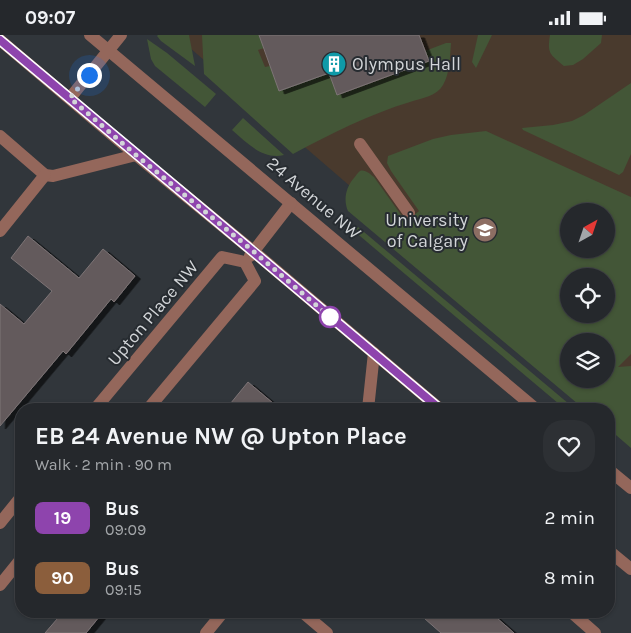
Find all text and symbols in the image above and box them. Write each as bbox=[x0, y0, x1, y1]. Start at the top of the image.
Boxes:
text: 09:07 bbox=[25, 7, 75, 29]
building icon: Olympus Hall bbox=[321, 51, 347, 77]
place label: Olympus Hall bbox=[352, 53, 461, 75]
your location bbox=[77, 63, 102, 88]
street label: 24 Avenue NW bbox=[262, 152, 366, 244]
north arrow bbox=[560, 203, 615, 257]
map controls bbox=[560, 203, 615, 388]
place label: University of Calgary bbox=[385, 209, 469, 252]
school or university icon: University of Calgary bbox=[472, 217, 498, 243]
street label: Upton Place NW bbox=[103, 256, 203, 370]
button: locate bbox=[560, 268, 615, 323]
unlabelled marker bbox=[319, 306, 341, 328]
button: layers bbox=[560, 333, 615, 388]
button: heart bbox=[543, 420, 595, 472]
text: EB 24 Avenue NW @ Upton Place bbox=[35, 422, 407, 450]
text: Walk · 2 min · 90 m bbox=[35, 455, 172, 474]
text: Bus bbox=[105, 498, 139, 520]
text: 19 bbox=[54, 507, 71, 529]
text: 2 min bbox=[545, 507, 595, 529]
text: 09:09 bbox=[105, 520, 146, 539]
text: Bus bbox=[105, 558, 139, 580]
text: 90 bbox=[51, 567, 74, 589]
text: 8 min bbox=[544, 567, 595, 589]
text: 09:15 bbox=[105, 580, 142, 599]

